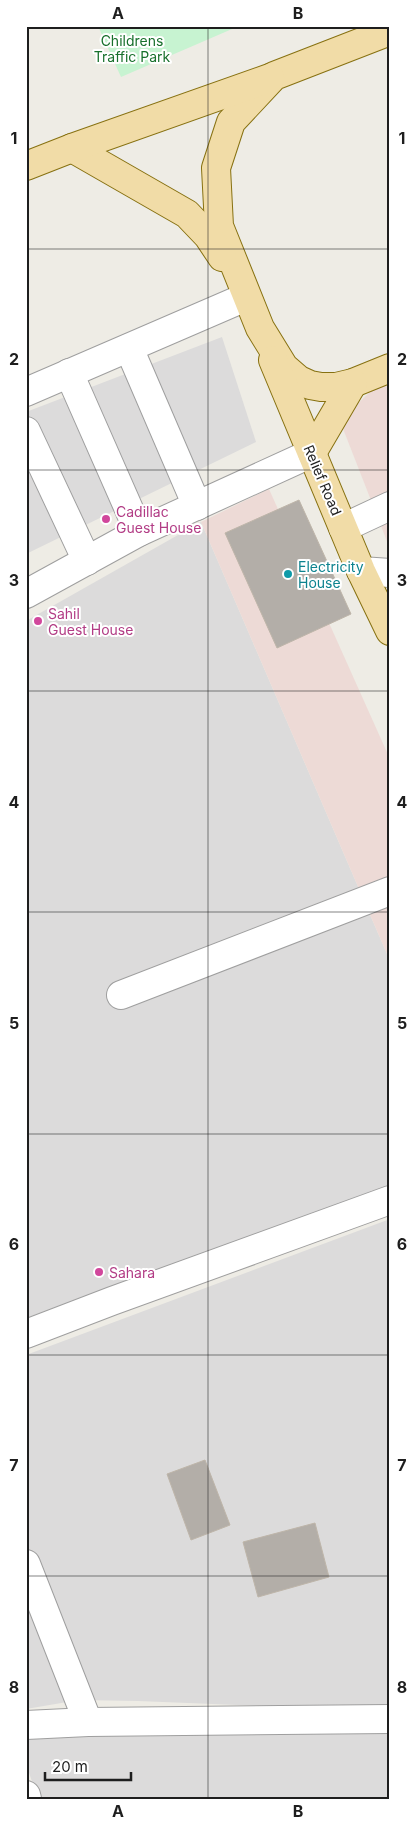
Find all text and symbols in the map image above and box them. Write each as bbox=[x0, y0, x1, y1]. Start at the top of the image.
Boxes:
text: A bbox=[112, 3, 124, 23]
text: B bbox=[293, 3, 303, 23]
park label: Childrens Traffic Park bbox=[94, 32, 171, 65]
text: 1 bbox=[11, 128, 17, 148]
text: 1 bbox=[399, 128, 405, 148]
text: 2 bbox=[9, 349, 19, 369]
text: 2 bbox=[397, 349, 407, 369]
street label: Relief Road bbox=[301, 442, 345, 518]
place label: Cadillac Guest House bbox=[116, 503, 201, 536]
marker: Cadillac Guest House bbox=[100, 513, 112, 525]
place label: Electricity House bbox=[298, 558, 364, 591]
marker: Electricity House bbox=[282, 568, 294, 580]
text: 3 bbox=[9, 570, 19, 590]
text: 3 bbox=[397, 570, 407, 590]
place label: Sahil Guest House bbox=[48, 605, 133, 638]
marker: Sahil Guest House bbox=[32, 615, 44, 627]
text: 4 bbox=[9, 792, 20, 812]
text: 4 bbox=[397, 792, 408, 812]
text: 5 bbox=[9, 1013, 19, 1033]
text: 5 bbox=[397, 1013, 407, 1033]
text: 6 bbox=[9, 1234, 19, 1254]
text: 6 bbox=[397, 1234, 407, 1254]
place label: Sahara bbox=[109, 1264, 155, 1281]
marker: Sahara bbox=[93, 1266, 105, 1278]
text: 7 bbox=[9, 1455, 19, 1475]
text: 7 bbox=[397, 1455, 407, 1475]
text: 8 bbox=[9, 1677, 19, 1697]
text: 8 bbox=[397, 1677, 407, 1697]
scale bar bbox=[45, 1750, 131, 1782]
text: 20 m bbox=[52, 1757, 88, 1776]
text: A bbox=[112, 1801, 124, 1821]
text: B bbox=[293, 1801, 303, 1821]

